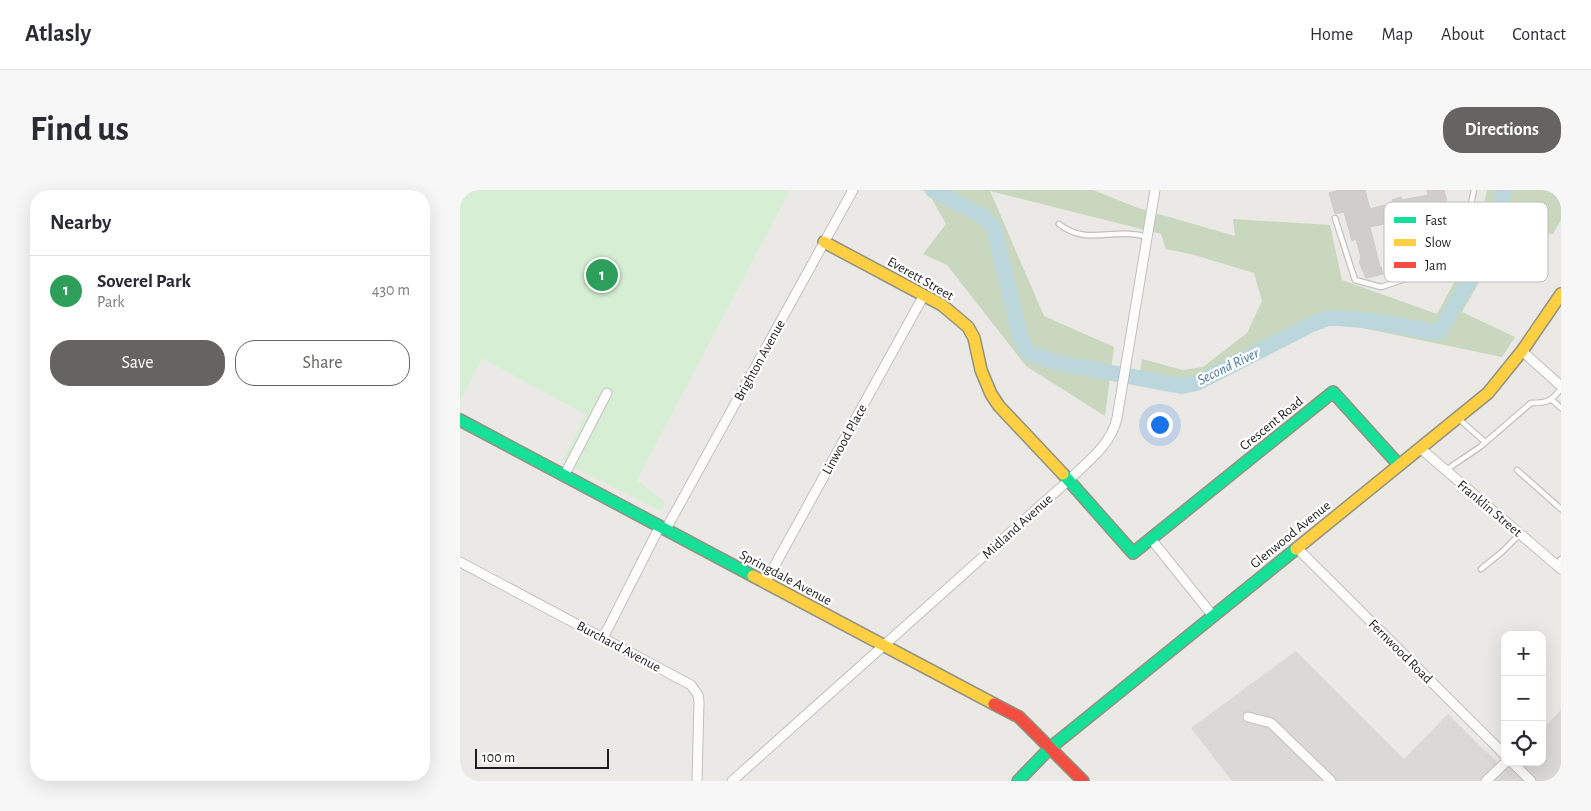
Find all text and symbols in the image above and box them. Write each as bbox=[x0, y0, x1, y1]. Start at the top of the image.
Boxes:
text: Atlasly bbox=[25, 22, 91, 46]
text: Home bbox=[1310, 26, 1353, 44]
text: Map bbox=[1381, 26, 1413, 44]
text: About bbox=[1441, 26, 1484, 44]
text: Contact bbox=[1512, 26, 1566, 44]
button: Directions bbox=[1443, 107, 1561, 153]
text: Find us bbox=[30, 112, 129, 147]
legend bbox=[1384, 202, 1548, 282]
text: Nearby bbox=[50, 212, 111, 233]
text: Fast bbox=[1425, 214, 1447, 228]
text: Slow bbox=[1425, 236, 1452, 250]
street label: Everett Street bbox=[885, 254, 956, 304]
pin: 1 bbox=[586, 256, 618, 294]
text: Jam bbox=[1425, 259, 1447, 273]
text: Soverel Park bbox=[97, 272, 191, 291]
text: 1 bbox=[63, 282, 69, 298]
text: 430 m bbox=[372, 282, 410, 298]
text: Park bbox=[97, 294, 125, 310]
street label: Brighton Avenue bbox=[732, 317, 788, 404]
button: Save bbox=[50, 340, 225, 386]
button: Share bbox=[235, 340, 410, 386]
water label: Second River bbox=[1195, 345, 1263, 388]
street label: Crescent Road bbox=[1237, 394, 1306, 453]
street label: Linwood Place bbox=[820, 402, 870, 477]
your location bbox=[1147, 412, 1173, 438]
street label: Franklin Street bbox=[1455, 478, 1525, 540]
street label: Midland Avenue bbox=[980, 492, 1055, 562]
street label: Glenwood Avenue bbox=[1248, 498, 1333, 571]
street label: Springdale Avenue bbox=[737, 548, 834, 608]
street label: Fernwood Road bbox=[1366, 617, 1435, 686]
street label: Burchard Avenue bbox=[574, 619, 663, 675]
map controls bbox=[1501, 631, 1546, 766]
button: + bbox=[1501, 631, 1546, 676]
button: − bbox=[1501, 676, 1546, 721]
button: locate bbox=[1501, 721, 1546, 766]
scale bar bbox=[475, 746, 609, 769]
text: 100 m bbox=[482, 751, 515, 765]

